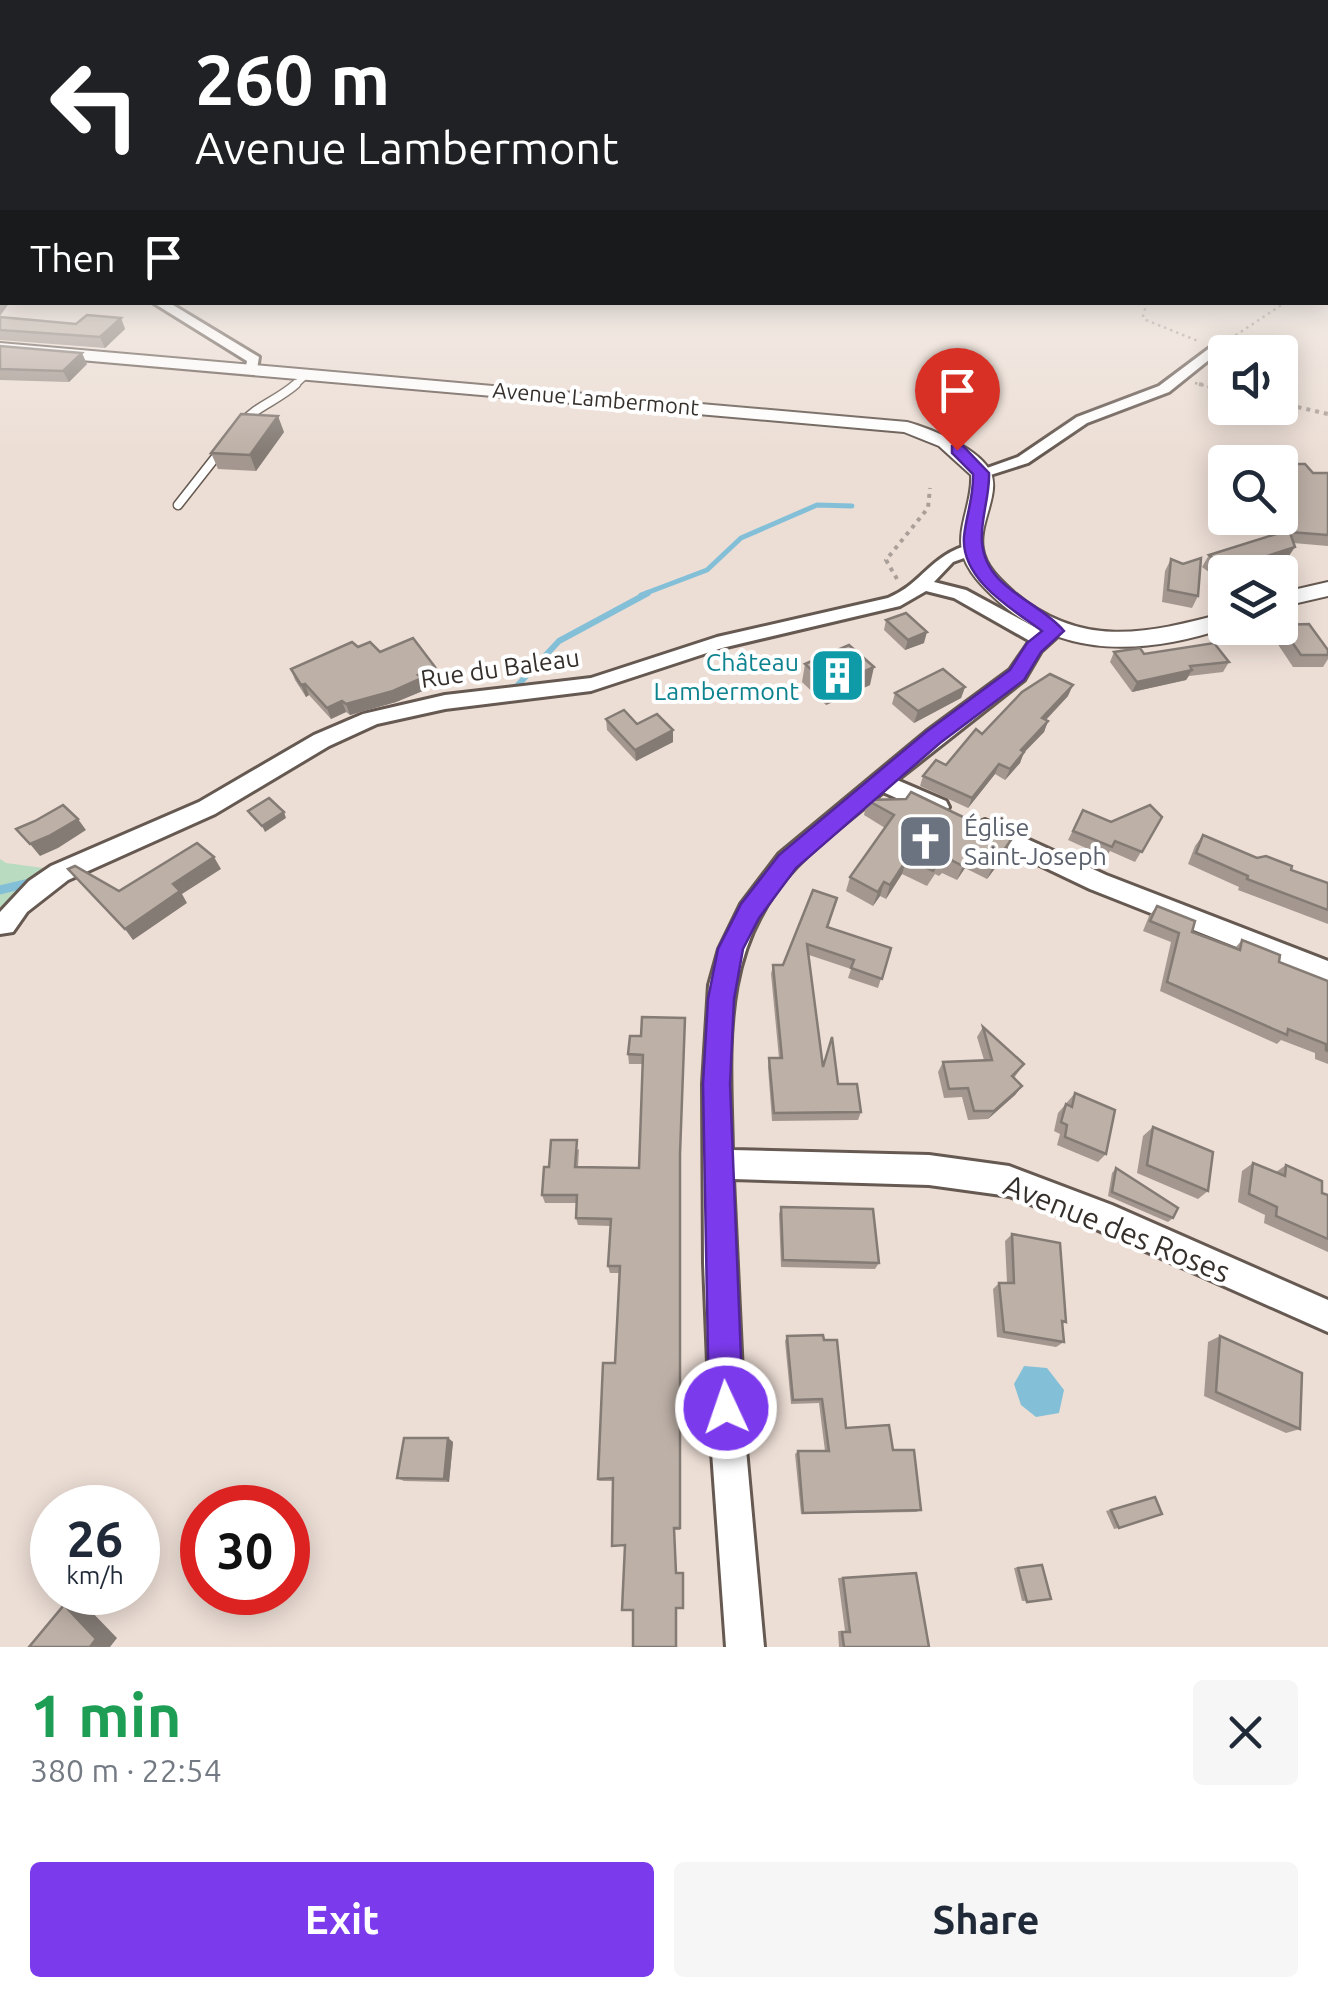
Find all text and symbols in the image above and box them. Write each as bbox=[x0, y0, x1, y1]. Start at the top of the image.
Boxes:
icon: left bbox=[30, 40, 160, 170]
text: 260 m bbox=[195, 40, 390, 118]
text: Avenue Lambermont bbox=[195, 122, 619, 173]
icon: arrive bbox=[136, 230, 191, 285]
text: Then bbox=[30, 237, 116, 279]
map controls bbox=[1208, 335, 1298, 645]
button: sound bbox=[1208, 335, 1298, 425]
pin bbox=[915, 348, 1000, 451]
icon: arrive bbox=[930, 363, 985, 418]
street label: Avenue Lambermont bbox=[492, 377, 701, 420]
button: search bbox=[1208, 445, 1298, 535]
button: layers bbox=[1208, 555, 1298, 645]
street label: Rue du Baleau bbox=[419, 643, 581, 693]
building icon: Château Lambermont bbox=[808, 646, 868, 706]
place label: Château Lambermont bbox=[654, 648, 799, 705]
church icon: Église Saint-Joseph bbox=[895, 811, 955, 871]
place label: Église Saint-Joseph bbox=[964, 813, 1107, 870]
street label: Avenue des Roses bbox=[999, 1167, 1235, 1289]
position arrow bbox=[674, 1356, 778, 1460]
speed limit sign: 30 bbox=[180, 1485, 310, 1615]
text: 26 bbox=[67, 1510, 123, 1566]
text: km/h bbox=[66, 1561, 124, 1589]
button: close bbox=[1193, 1680, 1298, 1785]
text: 1 min bbox=[30, 1681, 182, 1748]
text: 380 m · 22:54 bbox=[30, 1752, 222, 1788]
button: Exit bbox=[30, 1862, 654, 1977]
button: Share bbox=[674, 1862, 1298, 1977]

